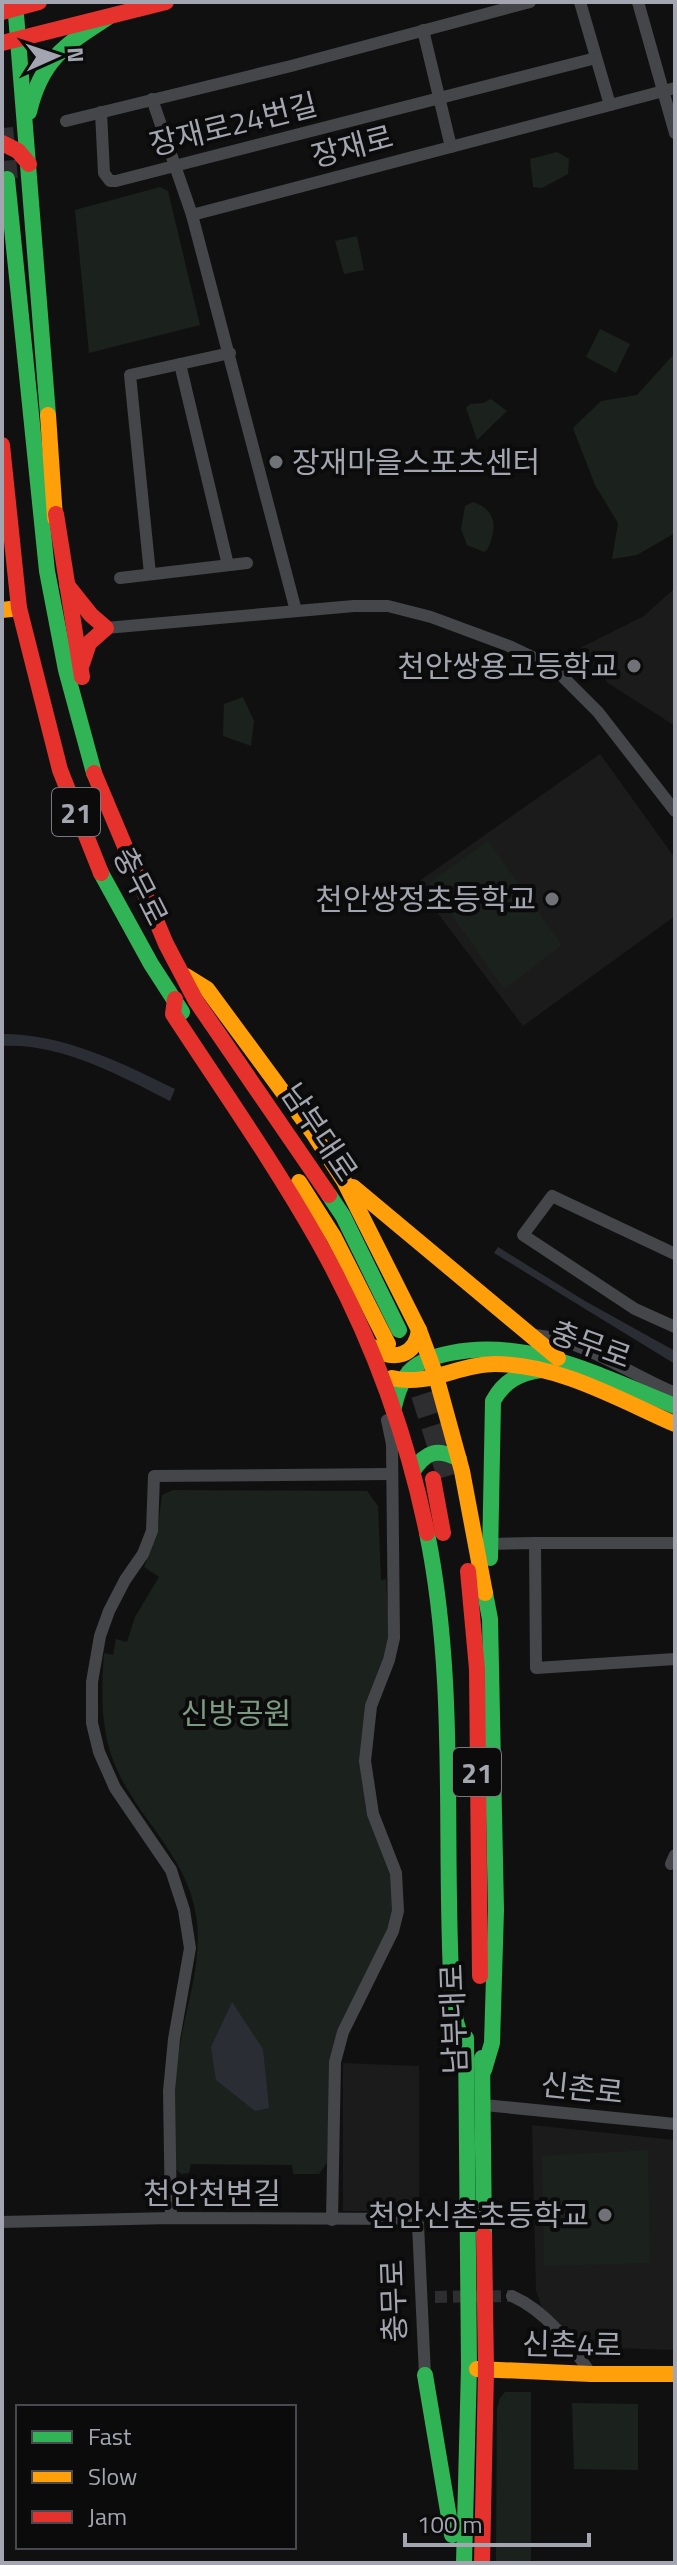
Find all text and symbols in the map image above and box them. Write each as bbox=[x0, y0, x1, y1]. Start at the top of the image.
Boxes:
north arrow bbox=[16, 16, 96, 96]
text: N bbox=[59, 46, 93, 63]
street label: 장재로24번길 bbox=[144, 81, 322, 167]
street label: 장재로 bbox=[306, 113, 398, 179]
place label: 장재마을스포츠센터 bbox=[292, 439, 540, 485]
marker: 장재마을스포츠센터 bbox=[267, 453, 285, 471]
place label: 천안쌍용고등학교 bbox=[397, 643, 618, 689]
marker: 천안쌍용고등학교 bbox=[625, 657, 643, 675]
road number: 21 bbox=[52, 788, 100, 836]
street label: 충무로 bbox=[102, 839, 180, 933]
place label: 천안쌍정초등학교 bbox=[315, 876, 536, 922]
marker: 천안쌍정초등학교 bbox=[543, 890, 561, 908]
street label: 남부대로 bbox=[270, 1073, 370, 1191]
street label: 충무로 bbox=[544, 1308, 638, 1380]
park label: 신방공원 bbox=[181, 1690, 291, 1736]
road number: 21 bbox=[453, 1748, 501, 1796]
street label: 남부대로 bbox=[428, 1963, 478, 2075]
street label: 신촌로 bbox=[538, 2061, 626, 2115]
street label: 천안천변길 bbox=[143, 2170, 281, 2216]
place label: 천안신촌초등학교 bbox=[368, 2192, 589, 2238]
marker: 천안신촌초등학교 bbox=[596, 2206, 614, 2224]
street label: 충무로 bbox=[369, 2259, 417, 2343]
street label: 신촌4로 bbox=[522, 2320, 622, 2368]
legend bbox=[16, 2405, 296, 2549]
text: Fast bbox=[88, 2418, 132, 2454]
text: Slow bbox=[88, 2458, 137, 2494]
scale bar bbox=[405, 2497, 589, 2547]
text: Jam bbox=[88, 2498, 127, 2534]
text: 100 m bbox=[417, 2506, 483, 2542]

